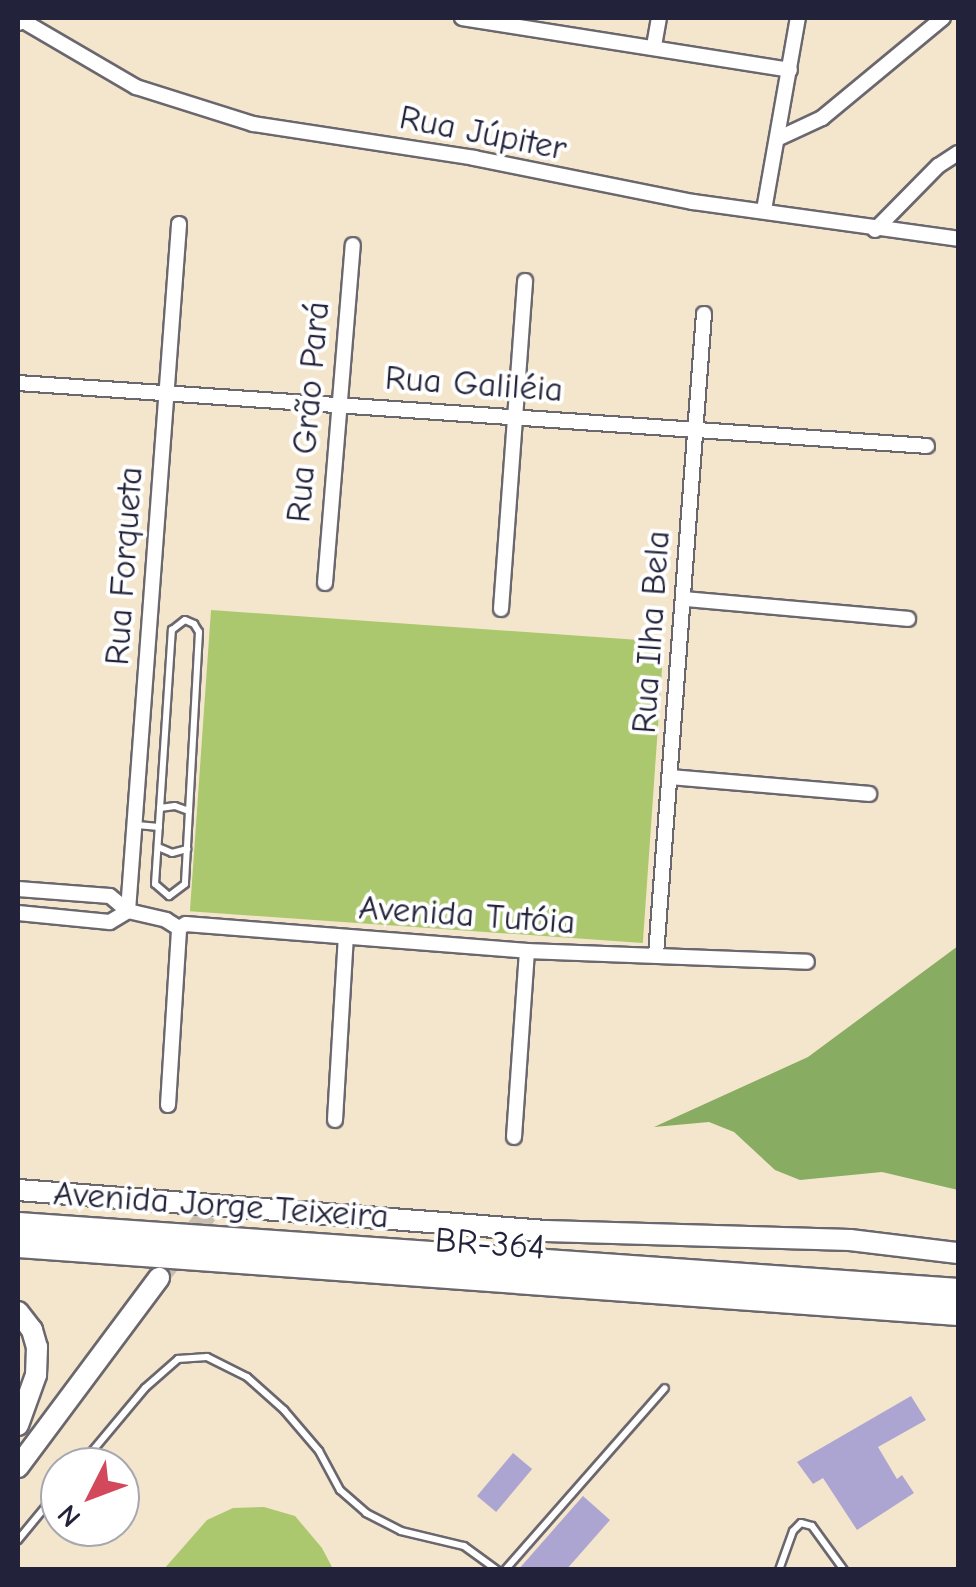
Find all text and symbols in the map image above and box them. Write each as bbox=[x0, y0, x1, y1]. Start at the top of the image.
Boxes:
street label: Rua Júpiter bbox=[396, 96, 570, 170]
street label: Rua Grão Pará bbox=[277, 300, 339, 524]
street label: Rua Galiléia bbox=[384, 357, 564, 411]
street label: Rua Forqueta bbox=[96, 465, 152, 667]
street label: Rua Ilha Bela bbox=[623, 529, 679, 735]
street label: Avenida Tutóia bbox=[357, 886, 577, 944]
street label: Avenida Jorge Teixeira bbox=[52, 1172, 390, 1238]
street label: BR-364 bbox=[434, 1219, 546, 1269]
north arrow bbox=[40, 1447, 140, 1547]
text: N bbox=[51, 1498, 87, 1533]

